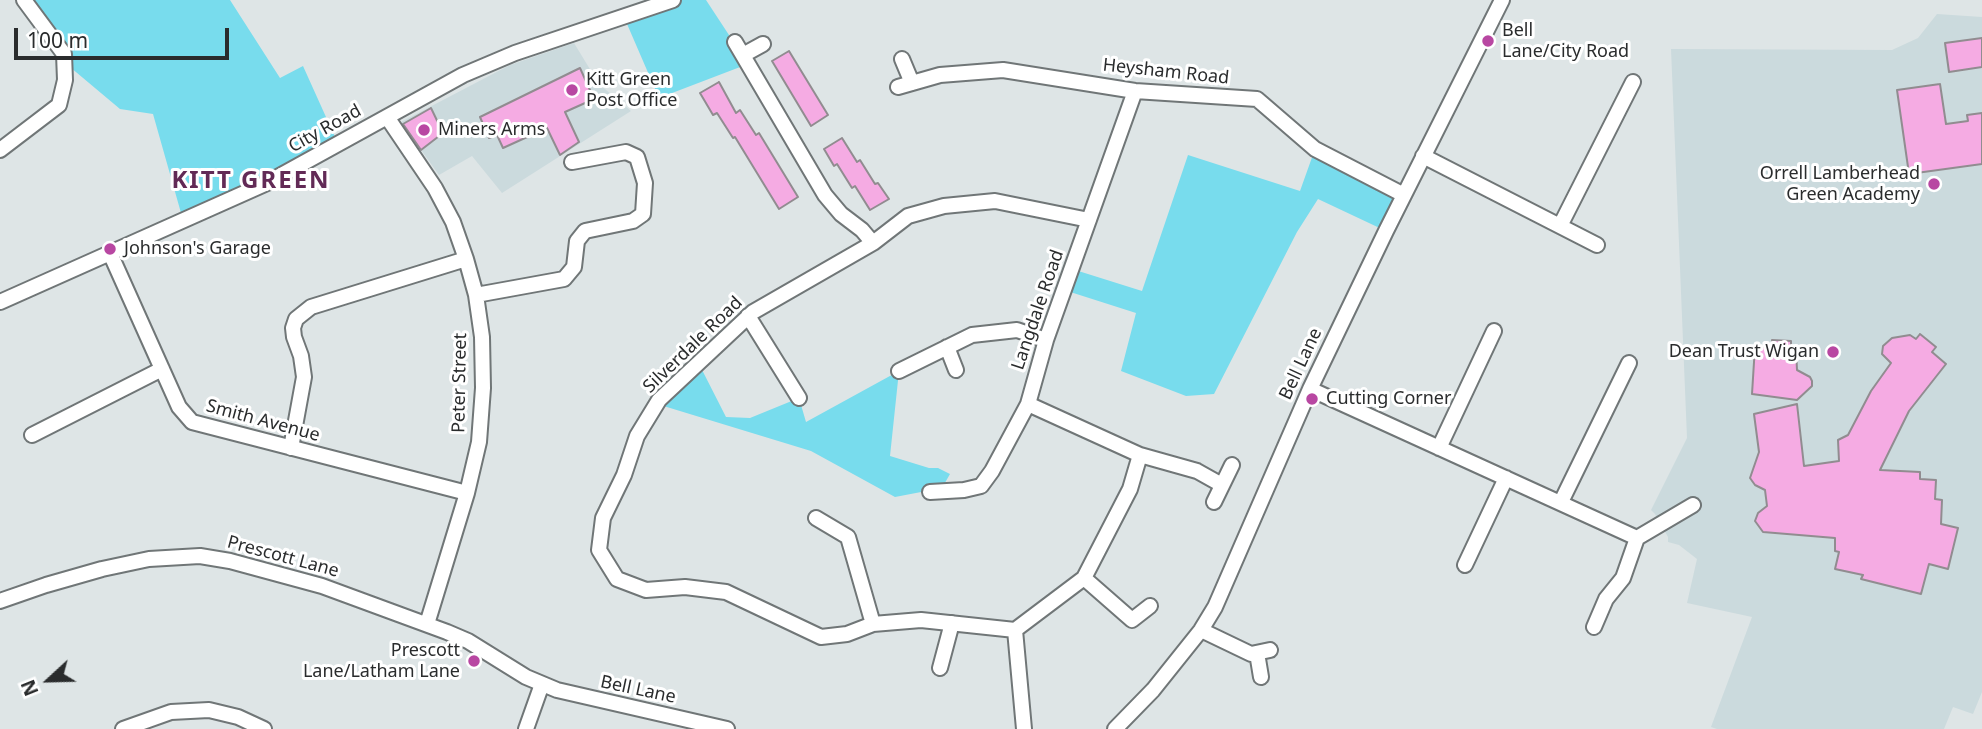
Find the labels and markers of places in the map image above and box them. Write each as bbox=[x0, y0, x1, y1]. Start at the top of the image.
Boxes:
place label: Bell Lane/City Road bbox=[1502, 20, 1629, 62]
marker: Bell Lane/City Road bbox=[1480, 33, 1496, 49]
place label: Kitt Green Post Office bbox=[586, 69, 677, 112]
marker: Kitt Green Post Office bbox=[564, 82, 580, 98]
place label: Miners Arms bbox=[438, 119, 545, 141]
marker: Miners Arms bbox=[416, 122, 432, 138]
place label: Orrell Lamberhead Green Academy bbox=[1760, 163, 1920, 206]
marker: Orrell Lamberhead Green Academy bbox=[1926, 176, 1942, 192]
place label: Johnson's Garage bbox=[124, 238, 271, 260]
marker: Johnson's Garage bbox=[102, 241, 118, 257]
place label: Dean Trust Wigan bbox=[1669, 341, 1819, 363]
marker: Dean Trust Wigan bbox=[1825, 344, 1841, 360]
place label: Cutting Corner bbox=[1326, 388, 1451, 410]
marker: Cutting Corner bbox=[1304, 391, 1320, 407]
place label: Prescott Lane/Latham Lane bbox=[303, 640, 460, 682]
marker: Prescott Lane/Latham Lane bbox=[466, 653, 482, 669]

